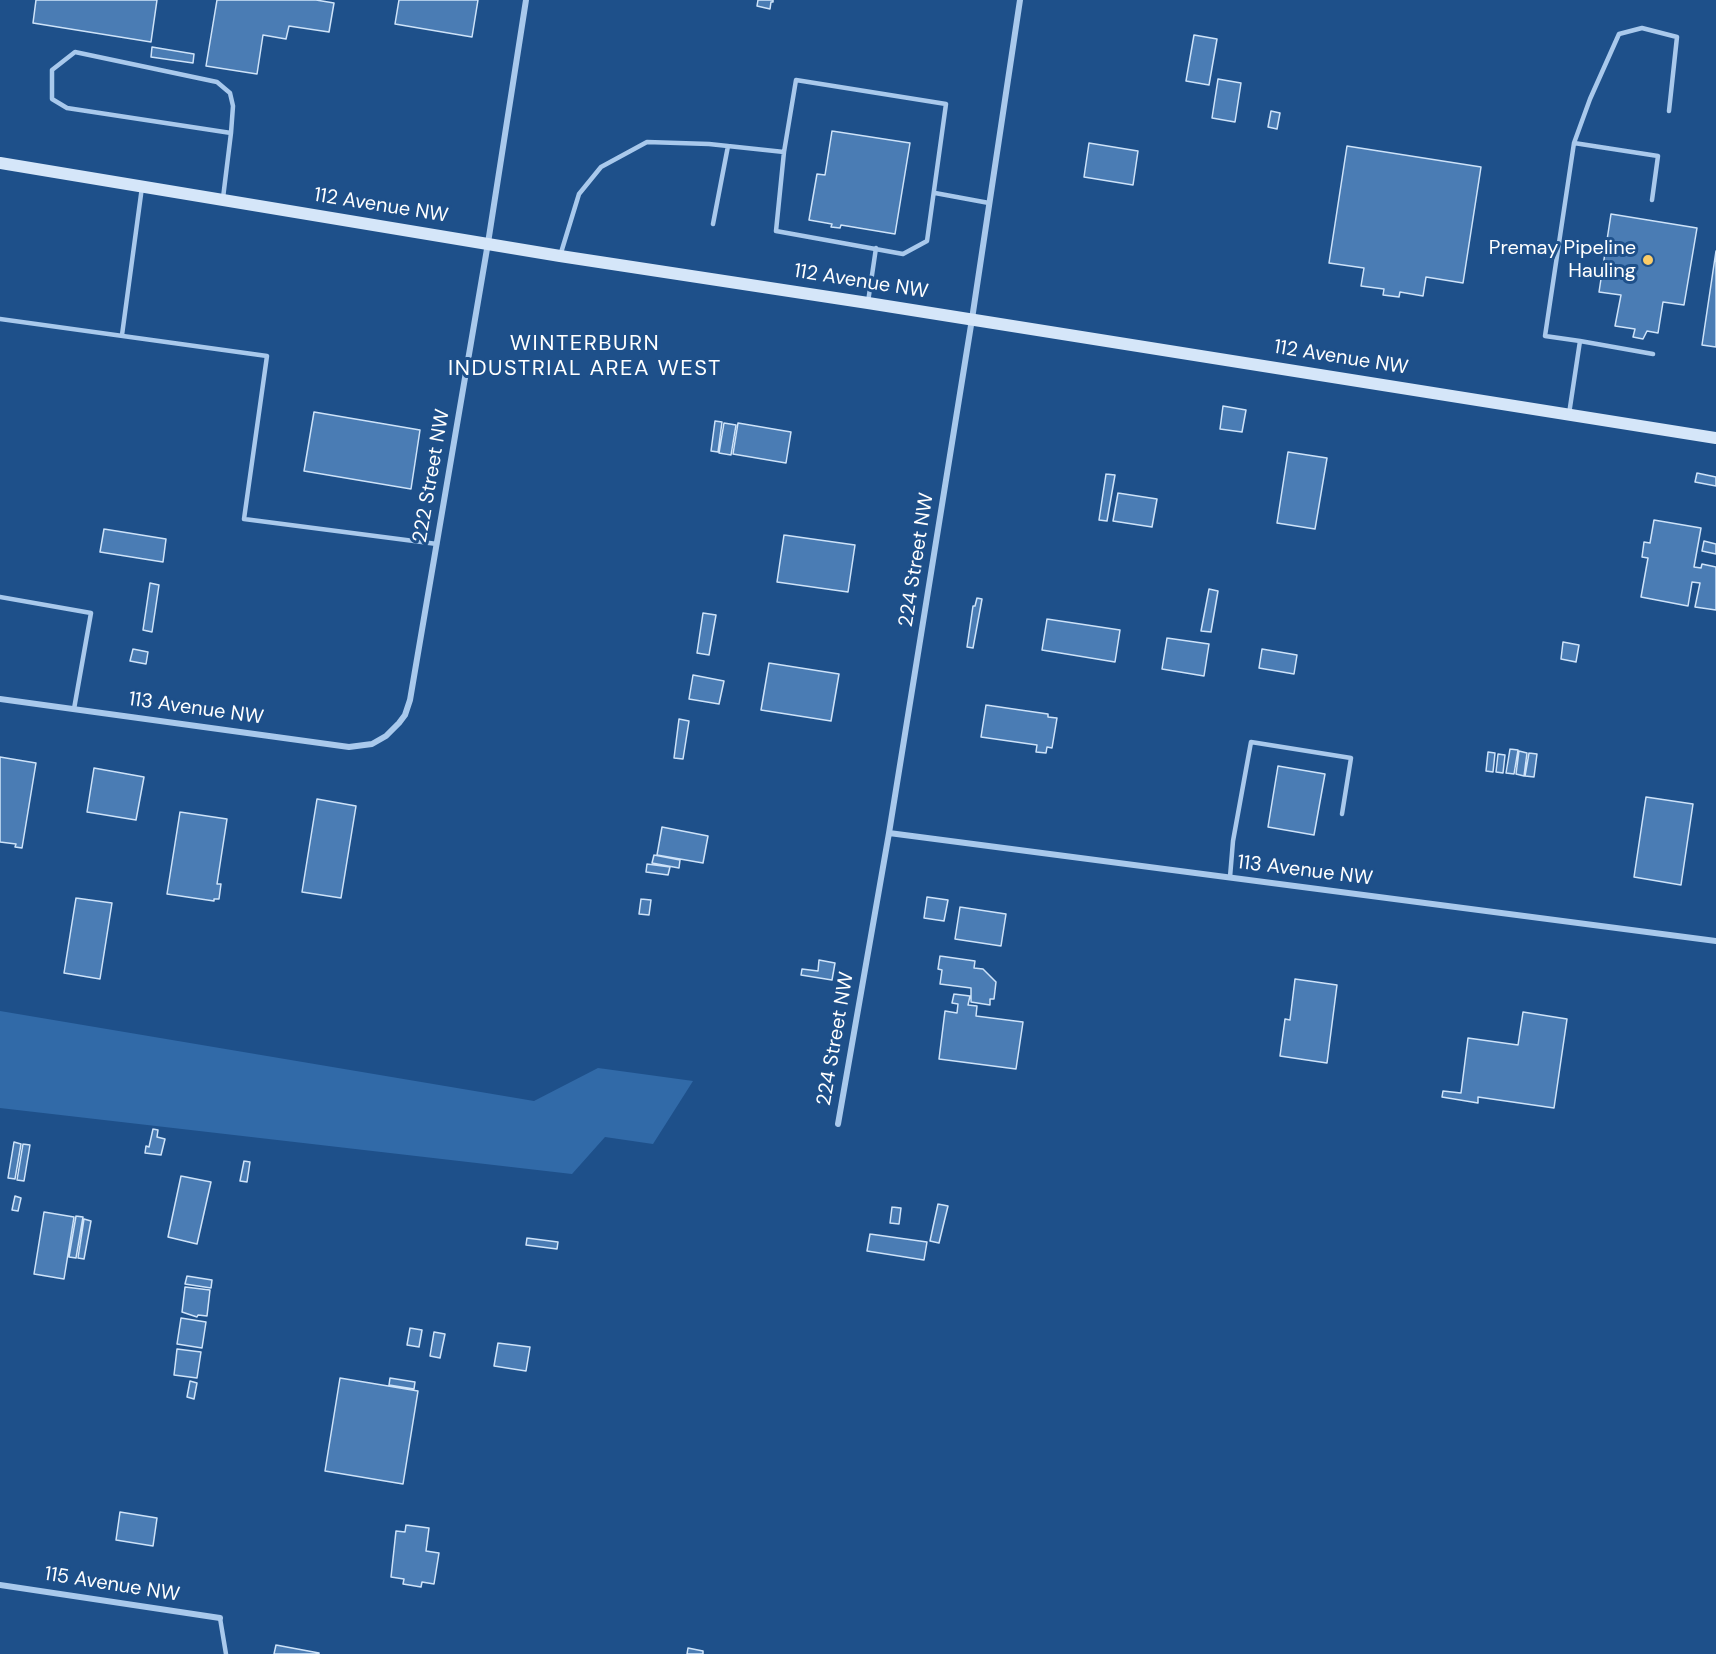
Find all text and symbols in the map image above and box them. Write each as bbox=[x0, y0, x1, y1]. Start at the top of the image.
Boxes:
street label: 112 Avenue NW bbox=[312, 184, 450, 228]
place label: Premay Pipeline Hauling bbox=[1489, 237, 1636, 284]
marker: Premay Pipeline Hauling bbox=[1641, 253, 1655, 267]
street label: 112 Avenue NW bbox=[792, 260, 930, 304]
district label: WINTERBURN INDUSTRIAL AREA WEST bbox=[448, 331, 722, 382]
street label: 112 Avenue NW bbox=[1272, 336, 1410, 380]
street label: 222 Street NW bbox=[408, 407, 456, 545]
street label: 224 Street NW bbox=[895, 491, 939, 629]
street label: 113 Avenue NW bbox=[127, 688, 265, 730]
street label: 113 Avenue NW bbox=[1236, 851, 1374, 891]
street label: 224 Street NW bbox=[812, 970, 860, 1108]
street label: 115 Avenue NW bbox=[43, 1562, 181, 1608]

